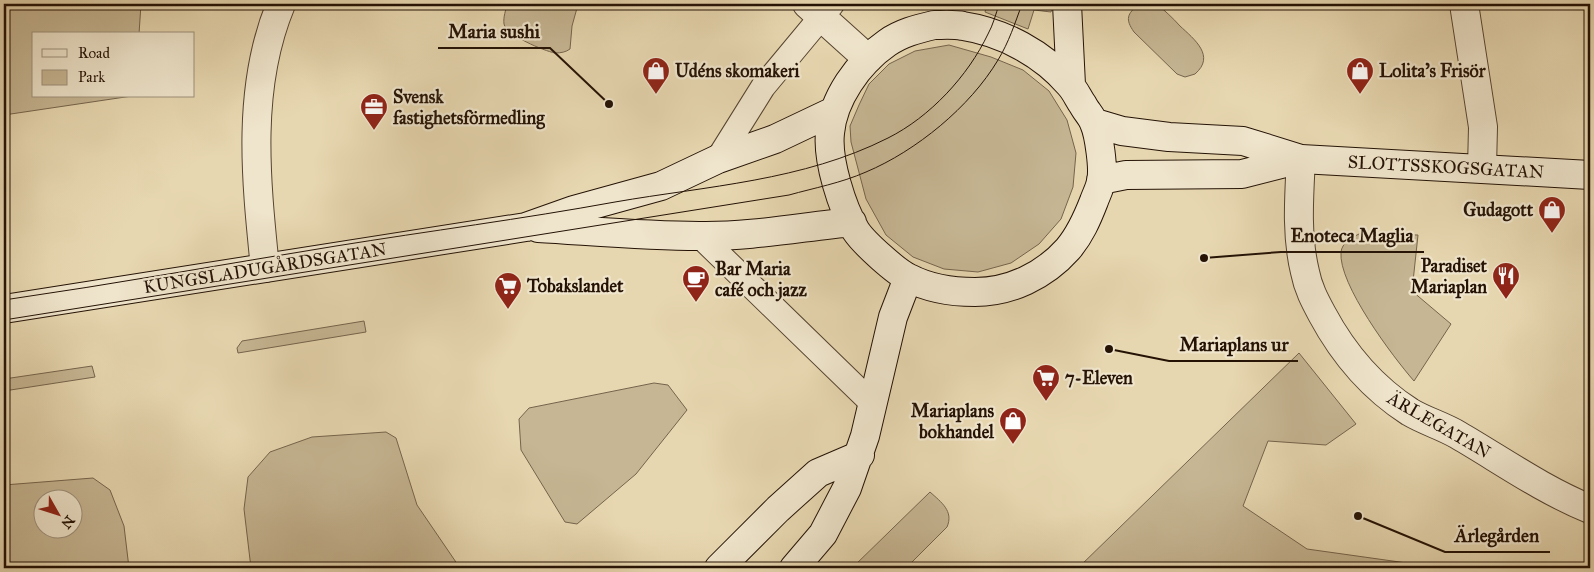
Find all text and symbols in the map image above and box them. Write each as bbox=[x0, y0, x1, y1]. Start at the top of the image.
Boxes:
callout: Maria sushi bbox=[438, 14, 550, 48]
text: Maria sushi bbox=[448, 20, 541, 43]
legend bbox=[32, 32, 195, 98]
text: Road bbox=[78, 44, 110, 62]
shop icon: Udéns skomakeri bbox=[641, 56, 671, 95]
shop icon: Lolita's Frisör bbox=[1345, 56, 1375, 95]
place label: Udéns skomakeri bbox=[675, 60, 801, 82]
place label: Lolita's Frisör bbox=[1379, 60, 1487, 82]
text: Park bbox=[78, 68, 105, 86]
place label: Svensk fastighetsförmedling bbox=[392, 86, 545, 130]
office icon: Svensk fastighetsförmedling bbox=[359, 92, 389, 131]
street label: SLOTTSSKOGSGATAN bbox=[1347, 151, 1545, 183]
shop icon: Gudagott bbox=[1537, 195, 1567, 234]
place label: Gudagott bbox=[1463, 199, 1534, 222]
callout: Enoteca Maglia bbox=[1281, 218, 1424, 252]
text: Enoteca Maglia bbox=[1290, 224, 1415, 248]
street label: KUNGSLADUGÅRDSGATAN bbox=[142, 238, 388, 298]
place label: Paradiset Mariaplan bbox=[1410, 255, 1488, 299]
place label: Bar Maria café och jazz bbox=[715, 258, 807, 302]
restaurant icon: Paradiset Mariaplan bbox=[1491, 261, 1521, 300]
cafe icon: Bar Maria café och jazz bbox=[681, 264, 711, 303]
supermarket icon: Tobakslandet bbox=[493, 271, 523, 310]
place label: Tobakslandet bbox=[526, 275, 624, 297]
callout: Mariaplans ur bbox=[1169, 327, 1298, 361]
text: Mariaplans ur bbox=[1179, 333, 1289, 357]
supermarket icon: 7-Eleven bbox=[1031, 363, 1061, 402]
place label: 7-Eleven bbox=[1065, 367, 1133, 389]
street label: ÄRLEGATAN bbox=[1383, 386, 1494, 463]
place label: Mariaplans bokhandel bbox=[911, 400, 995, 443]
shop icon: Mariaplans bokhandel bbox=[998, 406, 1028, 445]
north arrow bbox=[32, 490, 82, 540]
text: N bbox=[57, 512, 78, 532]
callout: Ärlegården bbox=[1445, 518, 1550, 552]
text: Ärlegården bbox=[1453, 524, 1540, 548]

